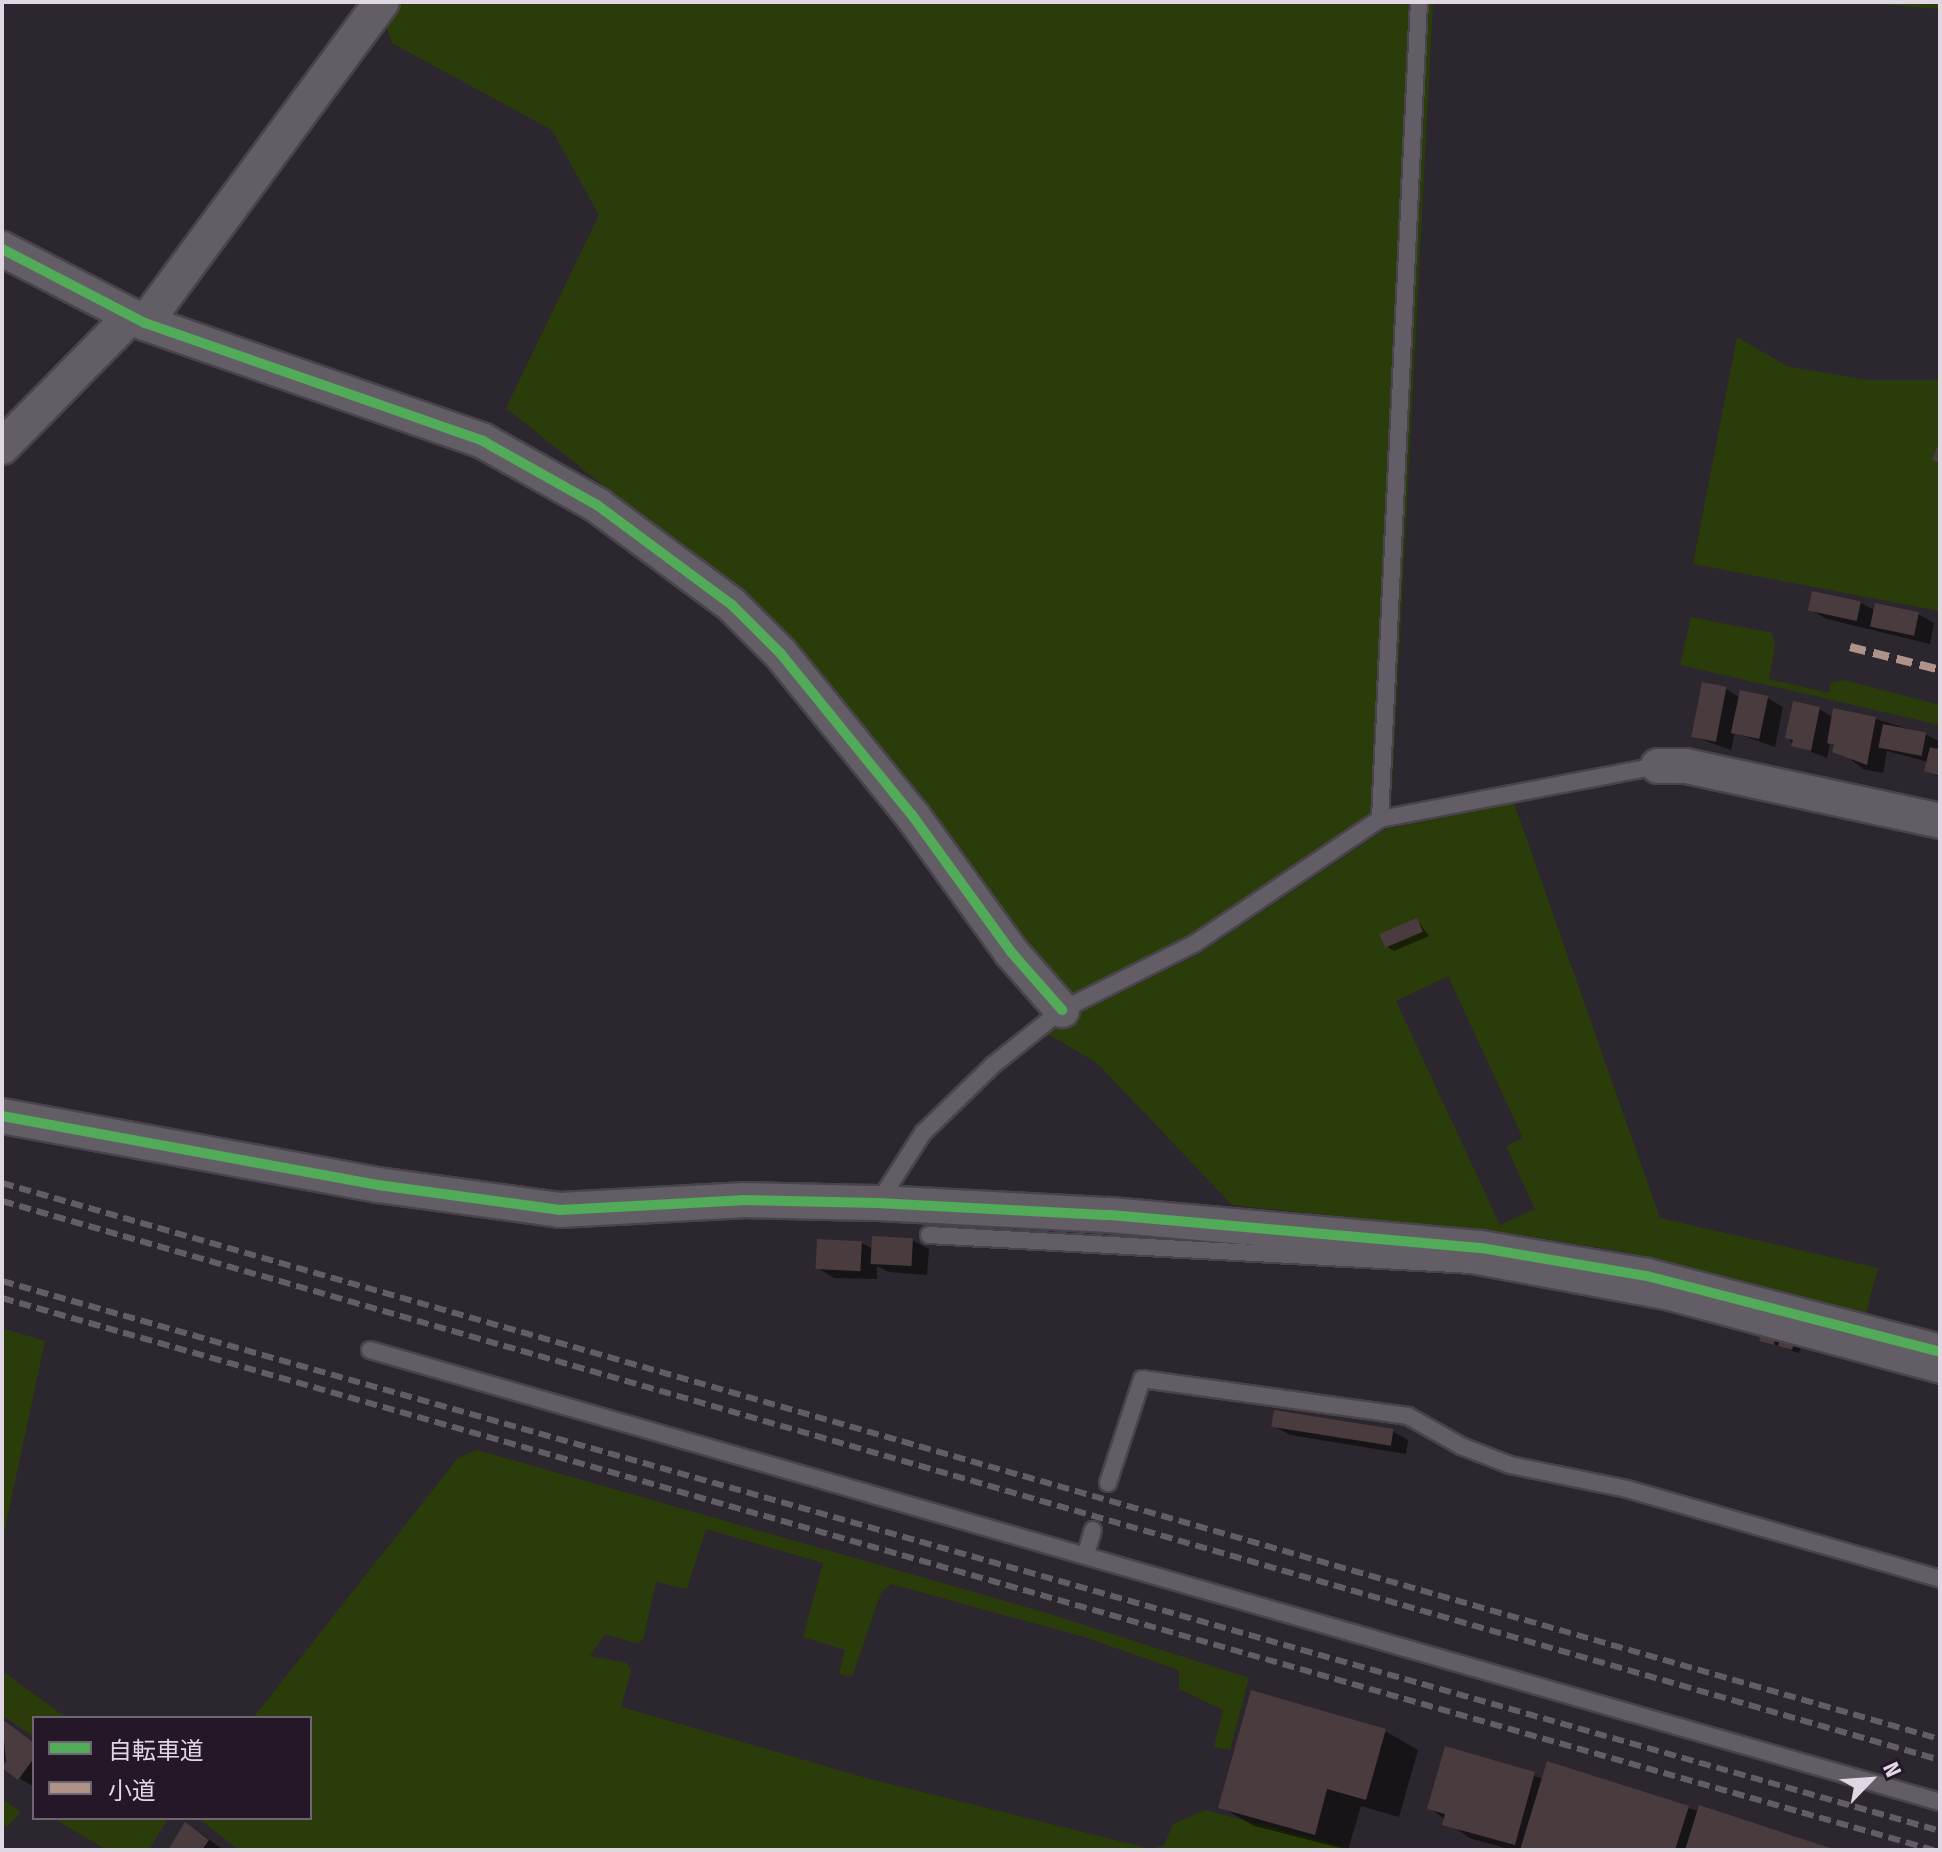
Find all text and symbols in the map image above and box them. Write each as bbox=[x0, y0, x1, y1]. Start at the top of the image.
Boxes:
legend bbox=[32, 1716, 312, 1820]
text: 自転車道 bbox=[108, 1737, 204, 1765]
north arrow bbox=[1830, 1740, 1910, 1820]
text: N bbox=[1877, 1758, 1907, 1781]
text: 小道 bbox=[108, 1777, 156, 1805]

